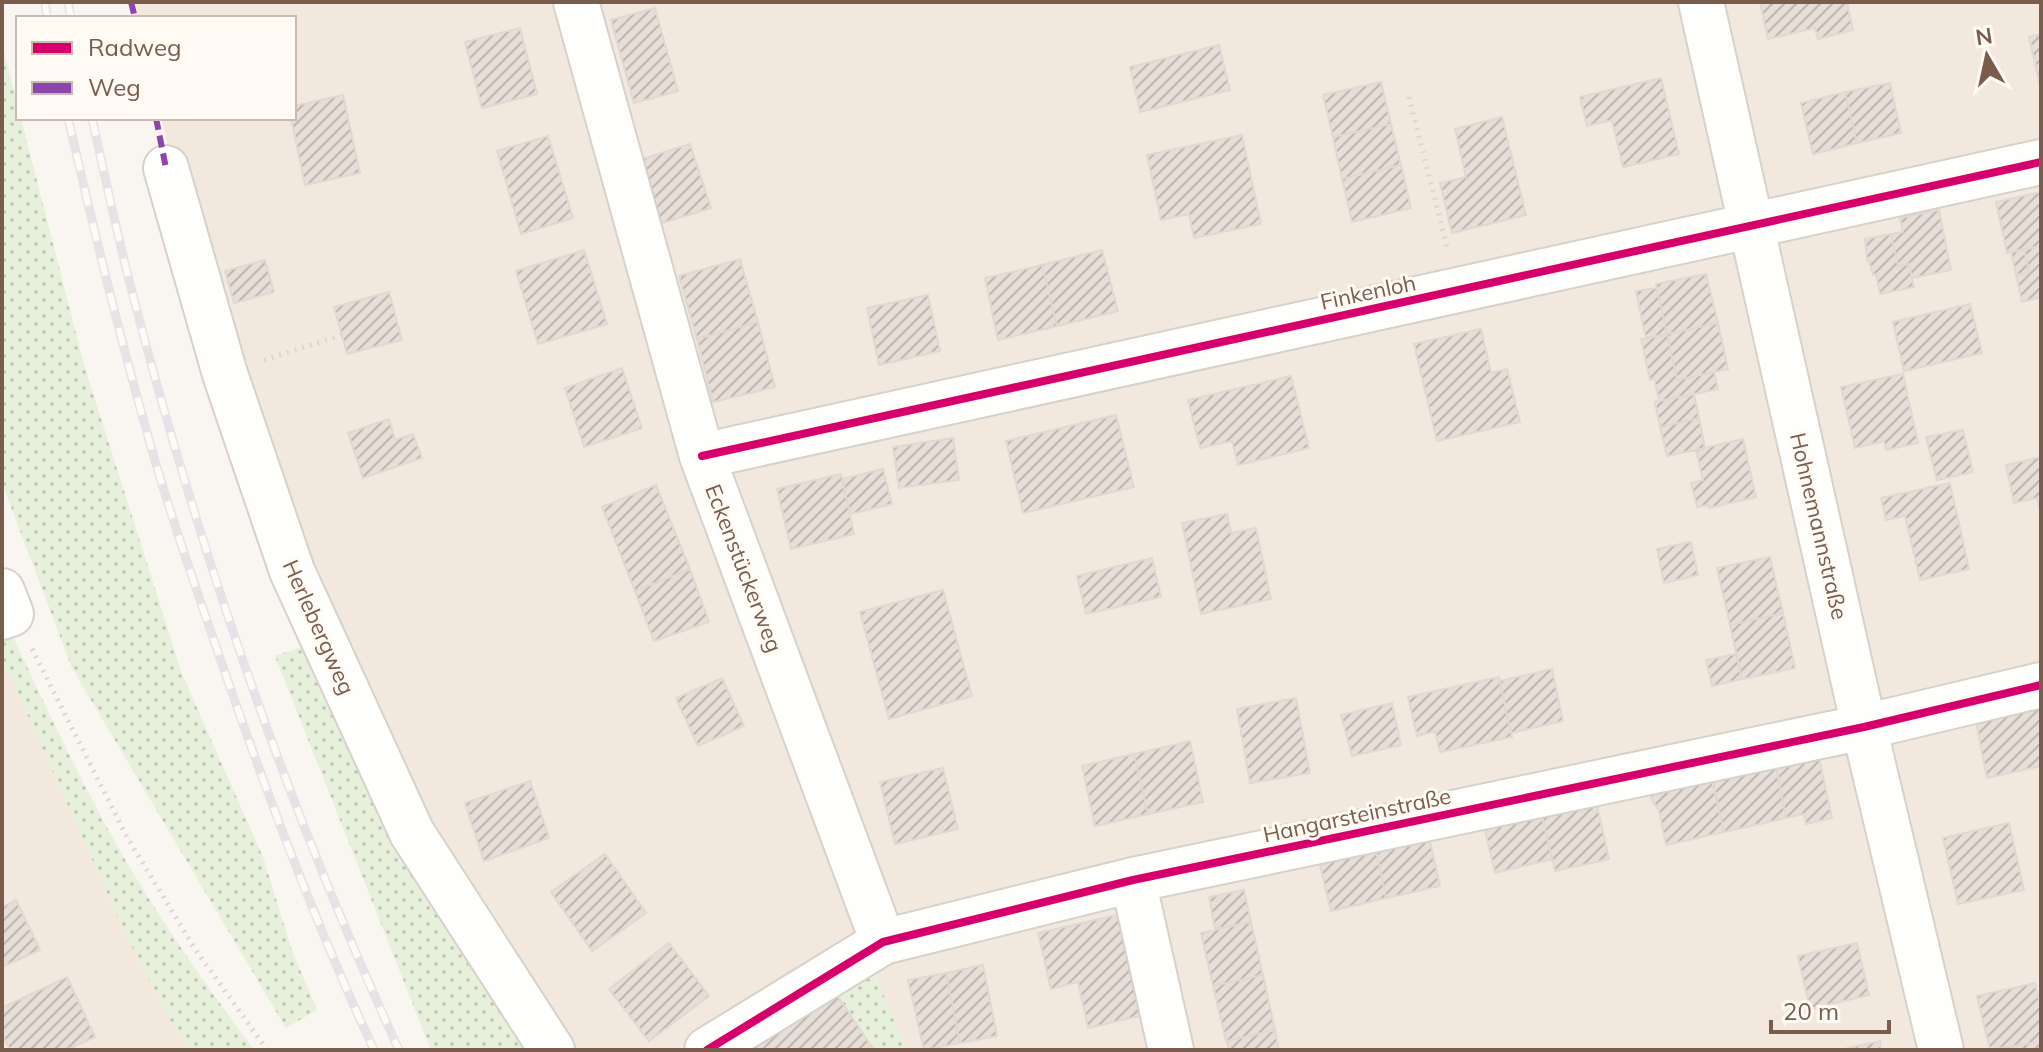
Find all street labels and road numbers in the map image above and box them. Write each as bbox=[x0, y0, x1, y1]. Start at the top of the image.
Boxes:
street label: Finkenloh bbox=[1318, 268, 1418, 316]
street label: Hohnemannstraße bbox=[1784, 430, 1854, 622]
street label: Eckenstückerweg bbox=[699, 480, 789, 656]
street label: Herlebergweg bbox=[277, 555, 361, 699]
street label: Hangarsteinstraße bbox=[1261, 781, 1453, 849]

